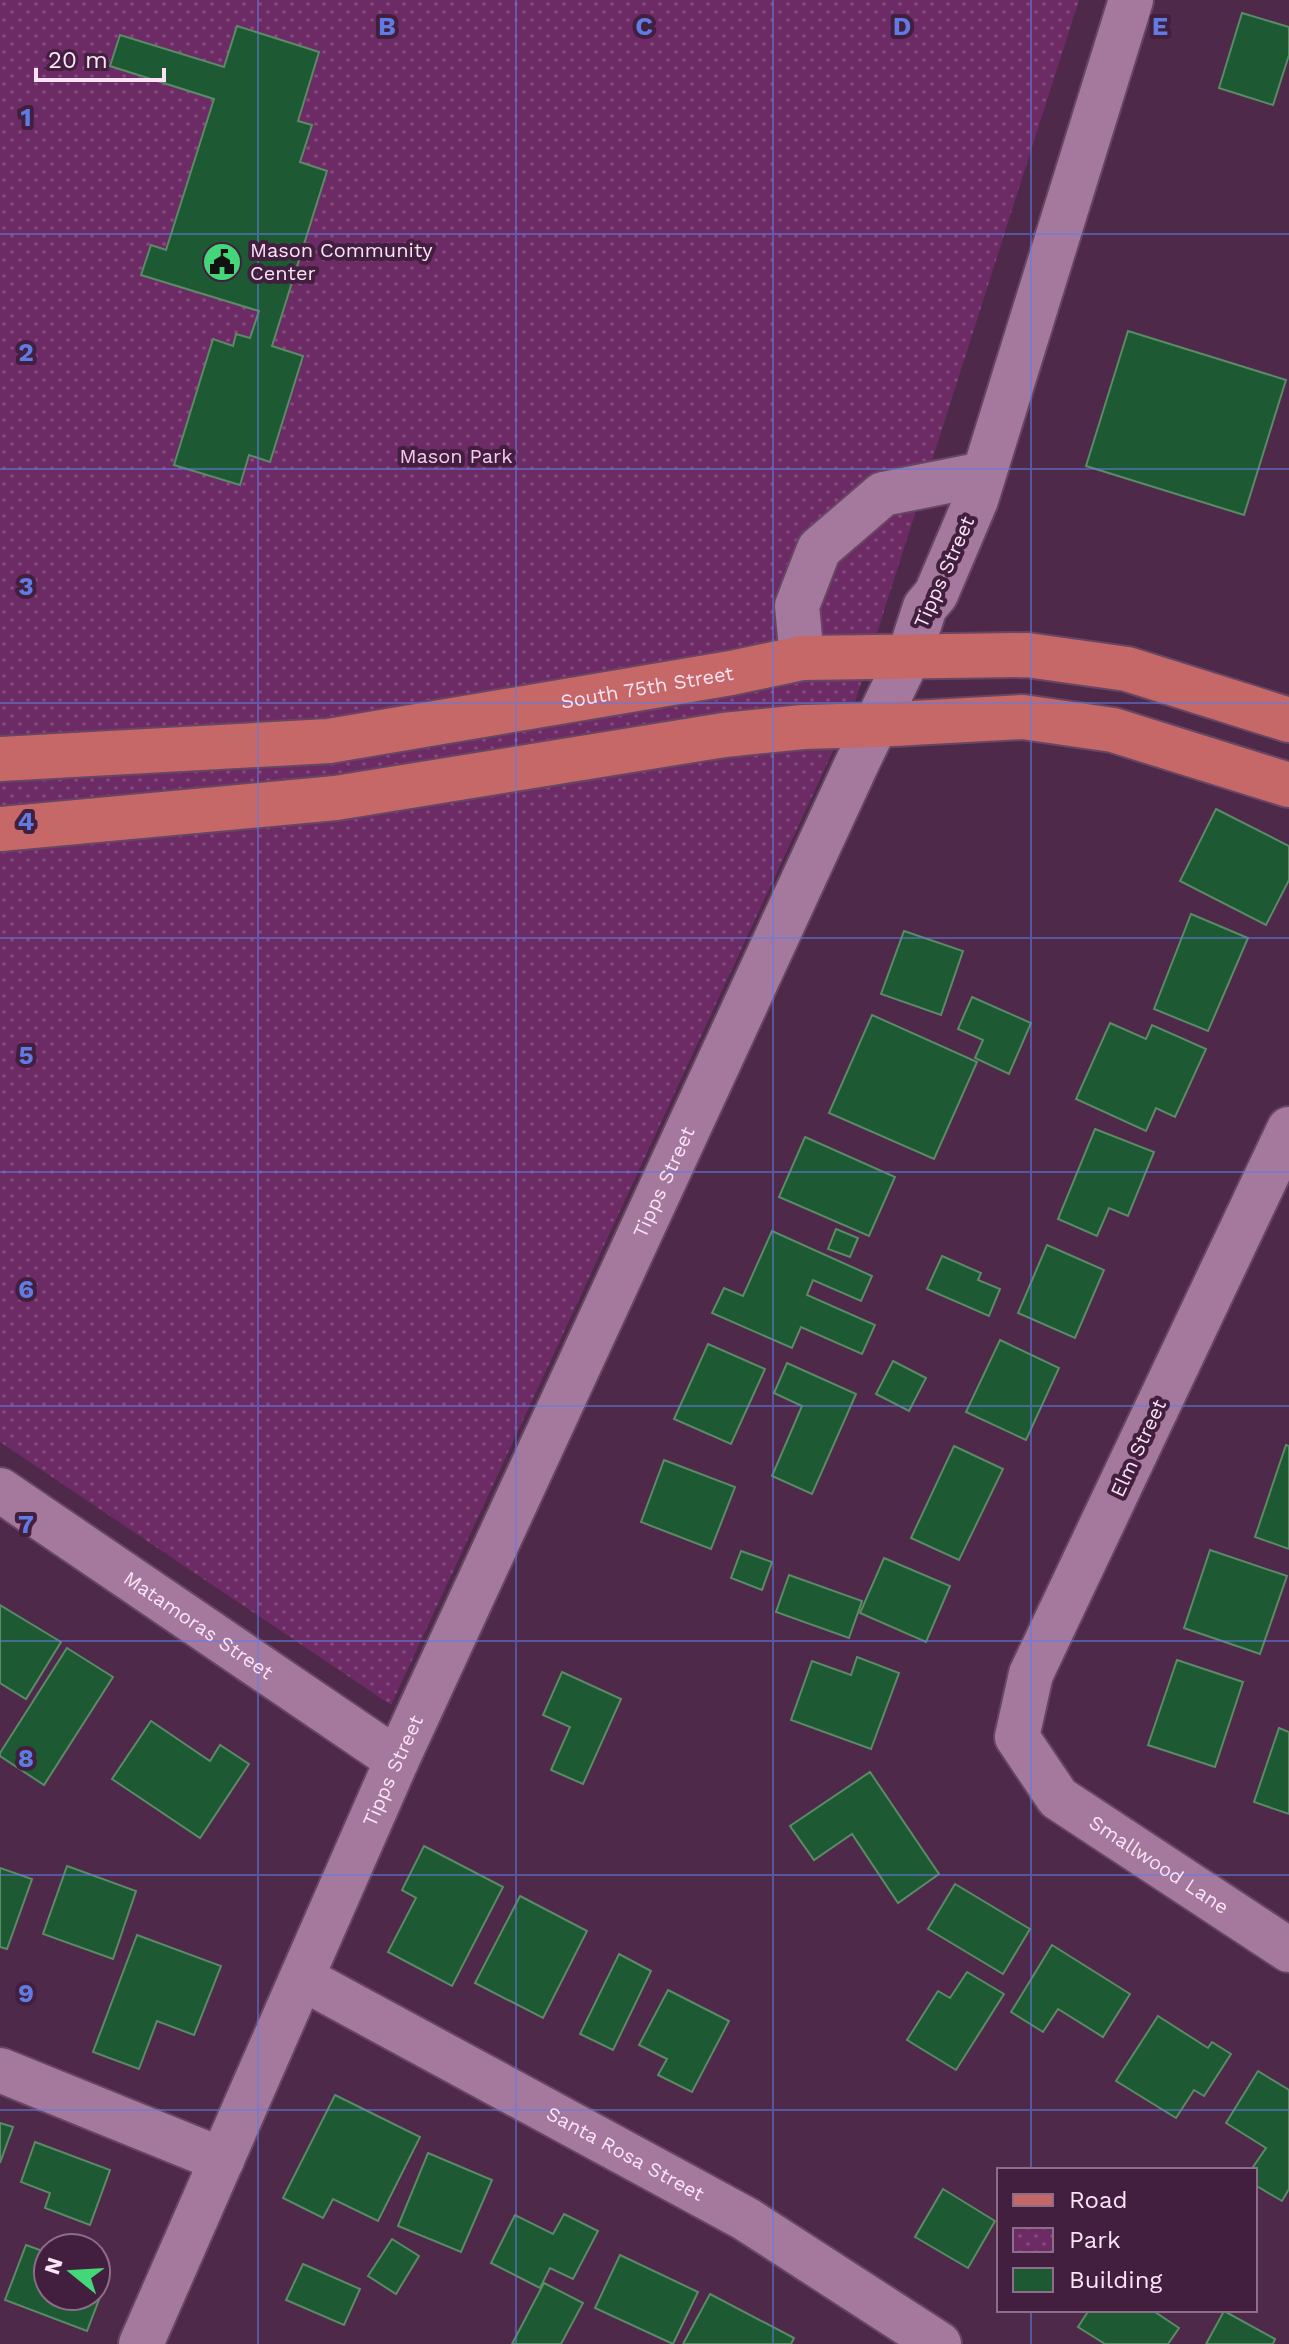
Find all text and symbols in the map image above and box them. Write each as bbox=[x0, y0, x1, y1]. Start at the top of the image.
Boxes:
text: B bbox=[378, 11, 396, 41]
text: C bbox=[635, 11, 653, 41]
text: D bbox=[893, 11, 911, 41]
text: E bbox=[1152, 11, 1168, 41]
scale bar bbox=[36, 32, 164, 82]
text: 20 m bbox=[48, 46, 108, 74]
text: 1 bbox=[20, 102, 32, 132]
place label: Mason Community Center bbox=[250, 238, 433, 285]
public building icon: Mason Community Center bbox=[201, 241, 243, 283]
text: 2 bbox=[18, 337, 34, 367]
park label: Mason Park bbox=[399, 444, 513, 468]
street label: Tipps Street bbox=[909, 512, 980, 632]
text: 3 bbox=[18, 571, 34, 601]
street label: South 75th Street bbox=[559, 661, 736, 714]
text: 4 bbox=[18, 806, 35, 836]
text: 5 bbox=[18, 1040, 34, 1070]
street label: Tipps Street bbox=[628, 1122, 700, 1242]
text: 6 bbox=[18, 1274, 34, 1304]
street label: Elm Street bbox=[1105, 1395, 1171, 1501]
text: 7 bbox=[18, 1509, 34, 1539]
street label: Matamoras Street bbox=[119, 1566, 278, 1685]
street label: Tipps Street bbox=[357, 1711, 428, 1830]
text: 8 bbox=[18, 1743, 34, 1773]
street label: Smallwood Lane bbox=[1085, 1810, 1233, 1919]
text: 9 bbox=[18, 1978, 34, 2008]
street label: Santa Rosa Street bbox=[542, 2101, 709, 2206]
legend bbox=[997, 2168, 1257, 2312]
text: Road bbox=[1069, 2186, 1128, 2214]
text: Park bbox=[1069, 2226, 1121, 2254]
north arrow bbox=[32, 2232, 112, 2312]
text: N bbox=[39, 2254, 68, 2278]
text: Building bbox=[1069, 2266, 1162, 2294]

